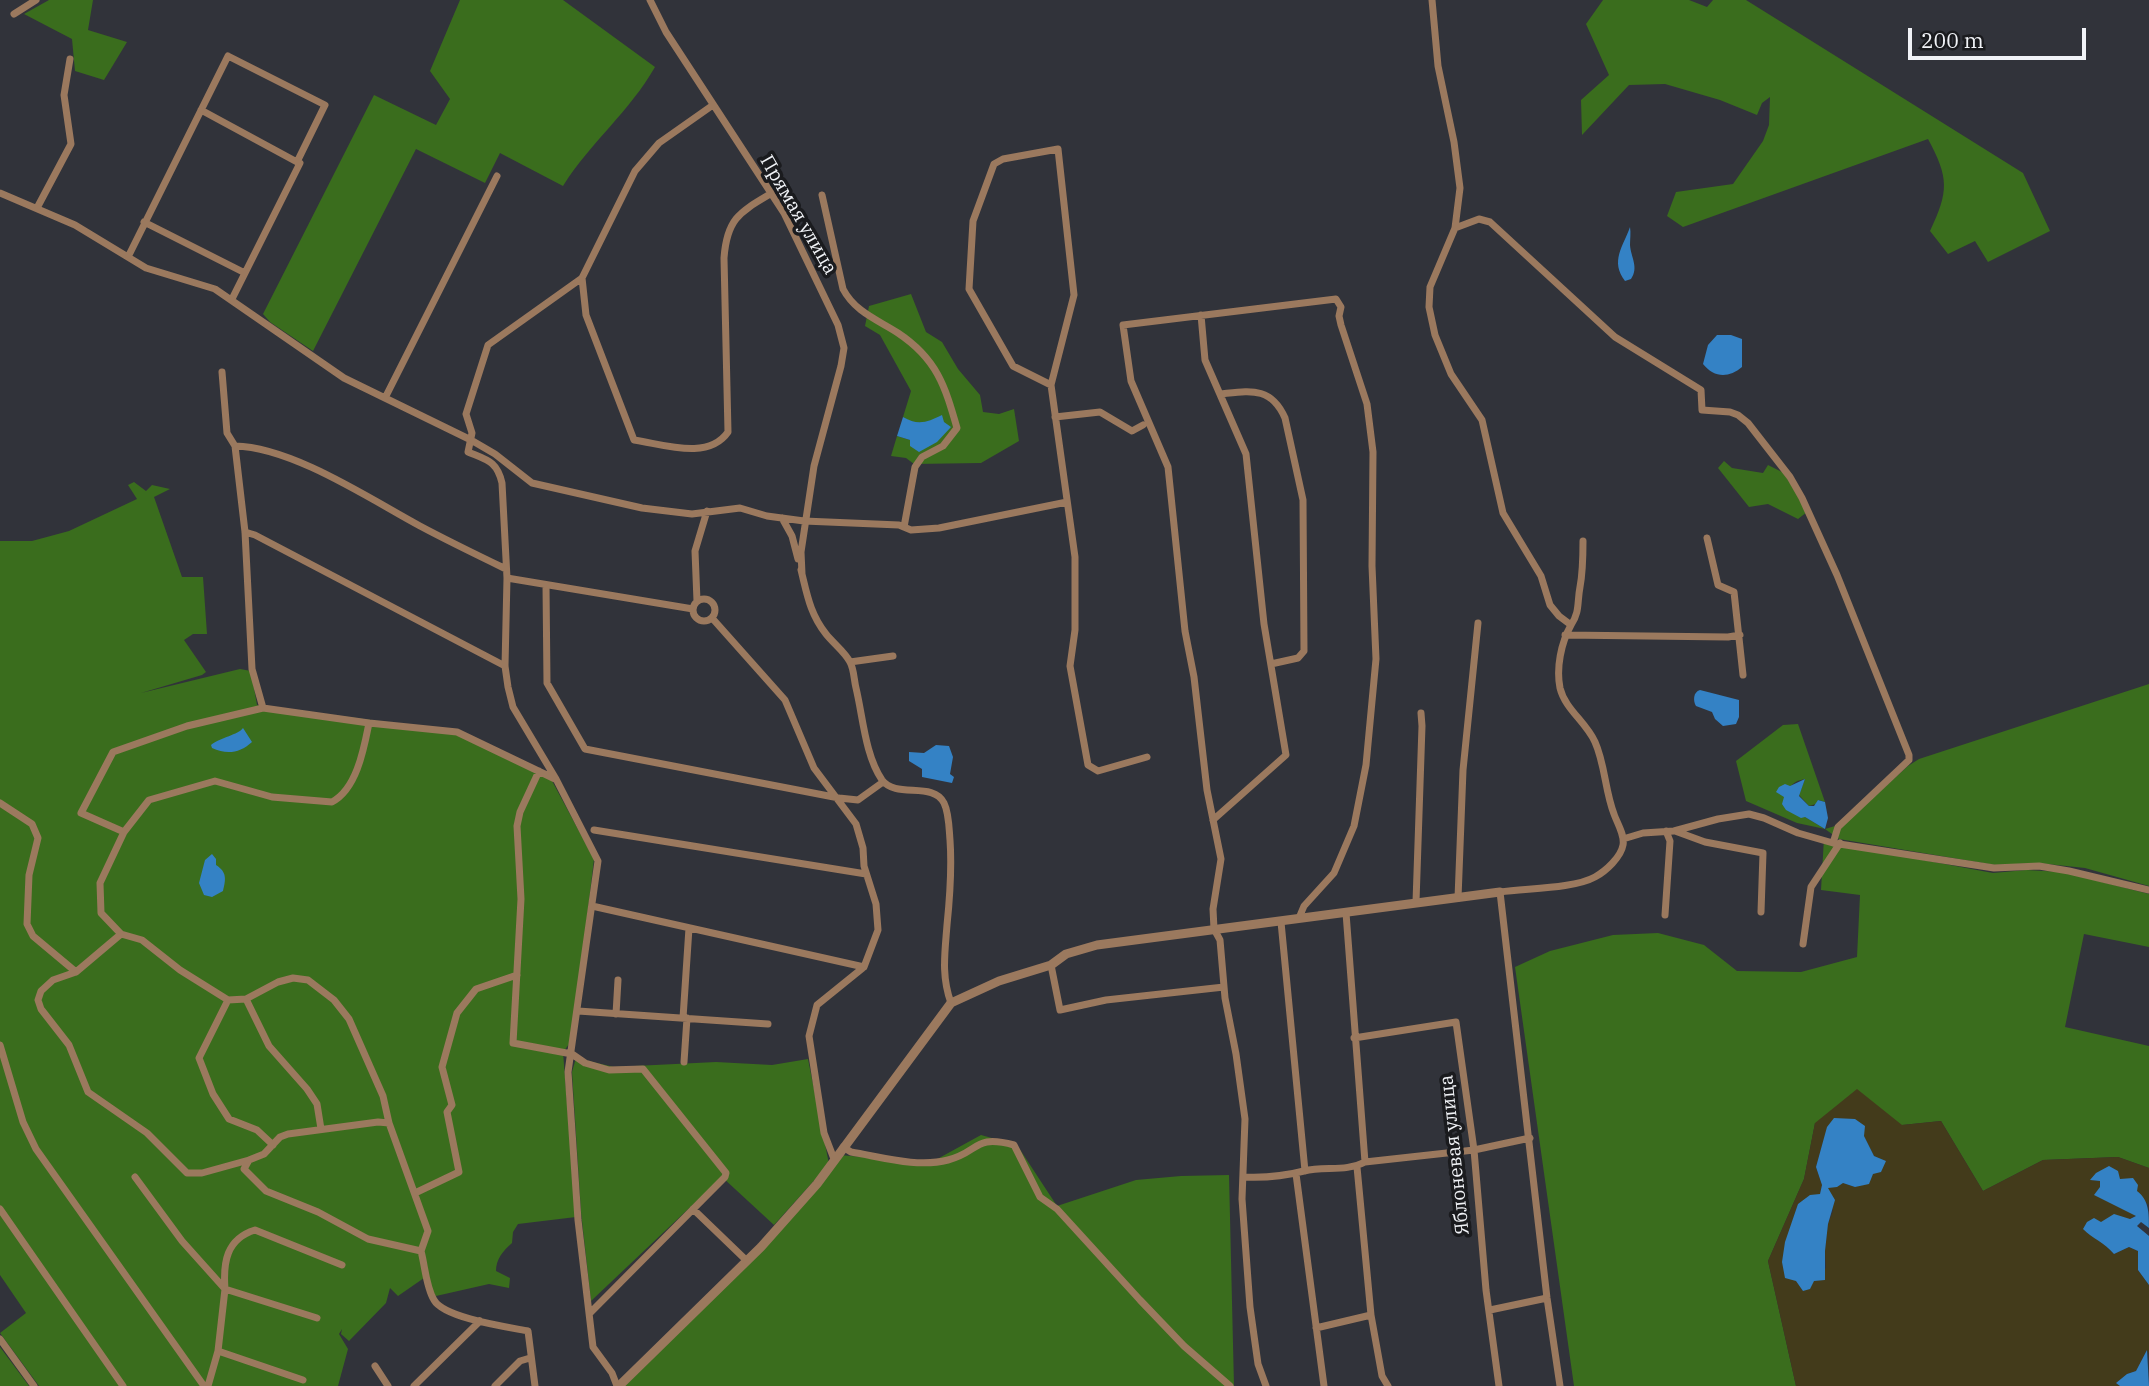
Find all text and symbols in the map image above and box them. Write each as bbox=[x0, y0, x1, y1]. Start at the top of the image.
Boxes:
scale bar bbox=[1911, 14, 2090, 58]
text: 200 m bbox=[1921, 26, 1984, 54]
street label: Прямая улица bbox=[755, 151, 841, 279]
street label: Яблоневая улица bbox=[1435, 1074, 1475, 1236]

